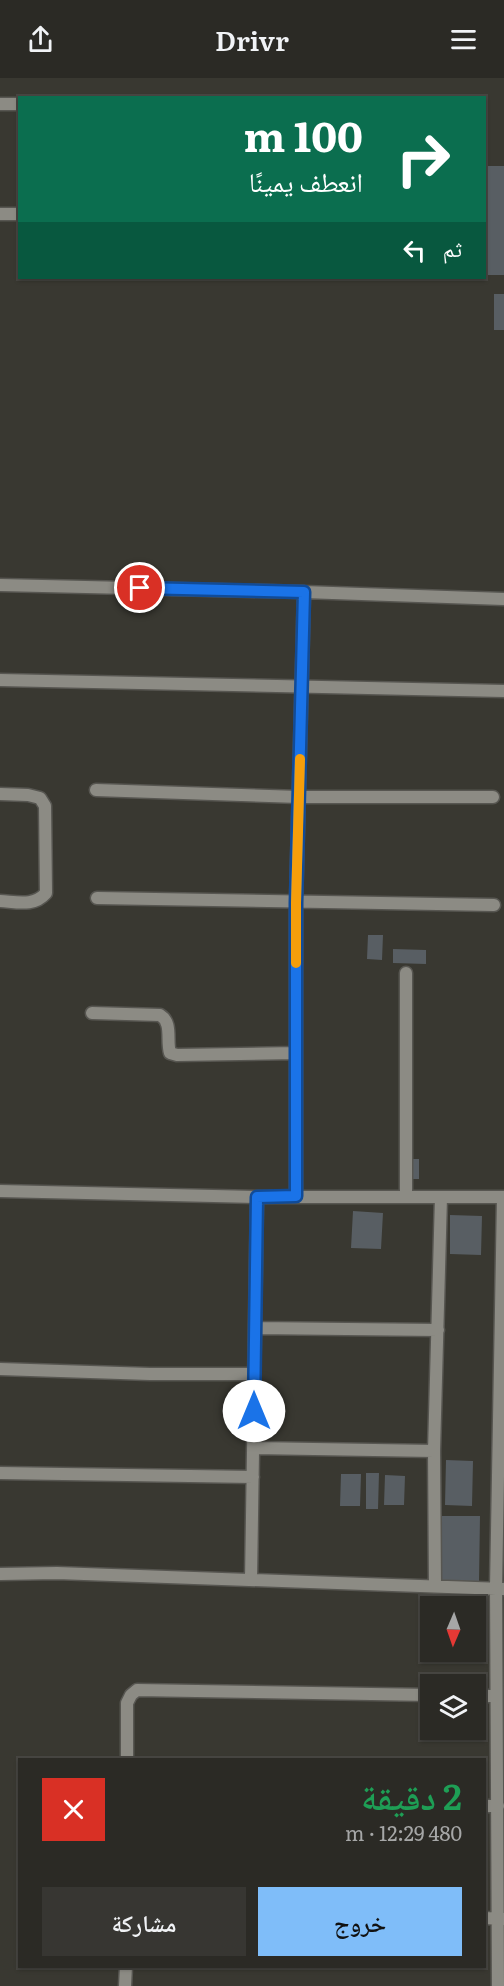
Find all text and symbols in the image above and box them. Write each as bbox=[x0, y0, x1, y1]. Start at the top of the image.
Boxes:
text: Drivr bbox=[215, 19, 289, 59]
icon: share bbox=[24, 23, 57, 56]
icon: menu bbox=[447, 23, 480, 56]
text: 100 m bbox=[244, 103, 363, 165]
icon: right bbox=[384, 120, 462, 198]
text: انعطف يمينًا bbox=[249, 160, 363, 200]
text: ثم bbox=[443, 231, 462, 264]
icon: left bbox=[398, 234, 431, 267]
pin bbox=[114, 562, 165, 613]
icon: arrive bbox=[123, 571, 156, 604]
position arrow bbox=[222, 1379, 286, 1443]
north arrow bbox=[420, 1596, 486, 1662]
map controls bbox=[420, 1596, 486, 1740]
button: layers bbox=[420, 1674, 486, 1740]
text: 2 دقيقة bbox=[361, 1768, 462, 1821]
button: close bbox=[42, 1778, 105, 1841]
text: 480 m · 12:29 bbox=[345, 1817, 462, 1847]
button: مشاركة bbox=[42, 1887, 246, 1956]
button: خروج bbox=[258, 1887, 462, 1956]

